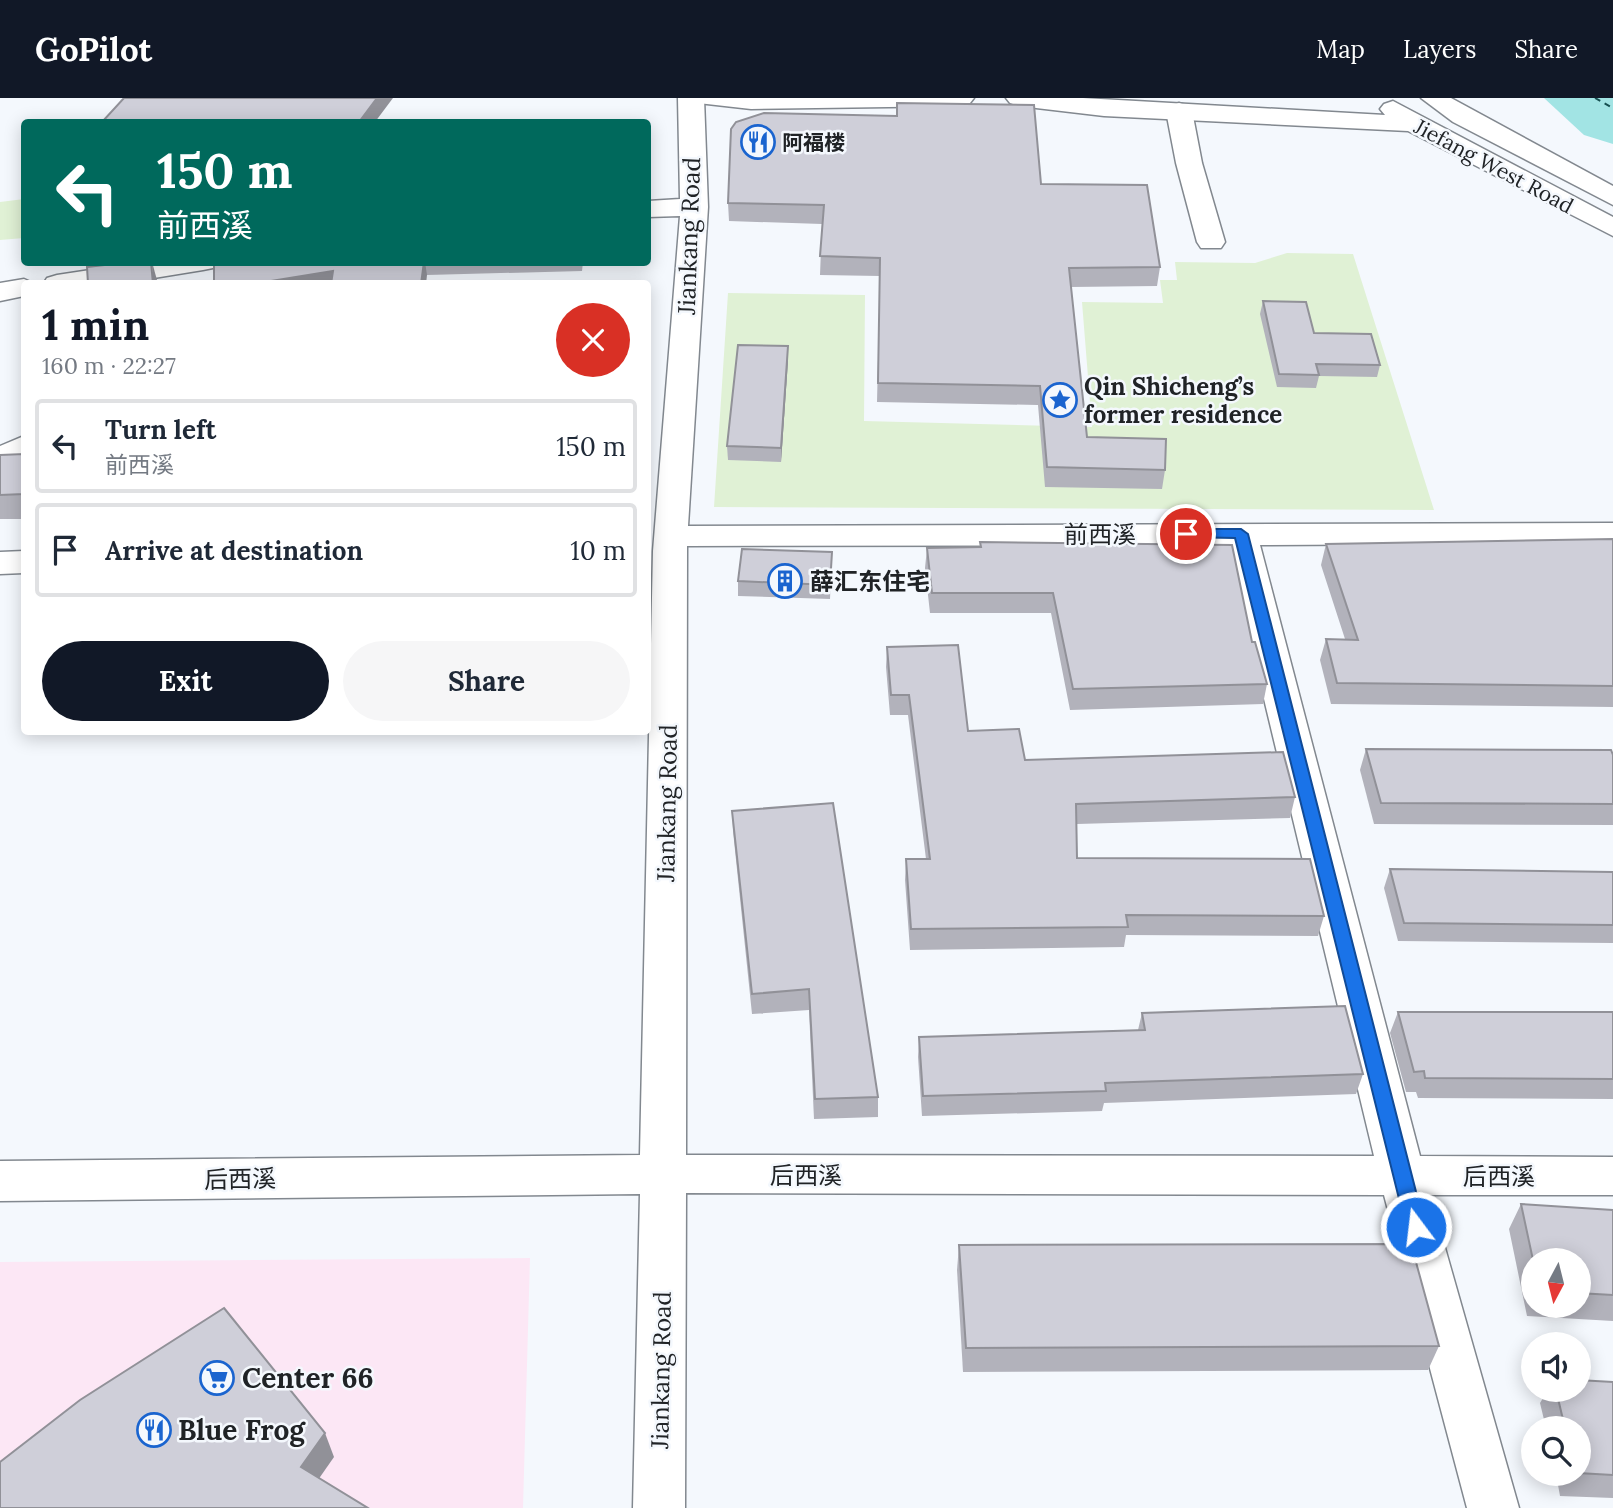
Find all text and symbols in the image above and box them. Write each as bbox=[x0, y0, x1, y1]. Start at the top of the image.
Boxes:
text: GoPilot bbox=[35, 28, 152, 70]
text: Map bbox=[1316, 34, 1365, 65]
text: Layers bbox=[1403, 34, 1476, 65]
text: Share bbox=[1514, 34, 1578, 65]
street label: Jiefang West Road bbox=[1409, 112, 1578, 219]
restaurant icon: 阿福楼 bbox=[739, 123, 777, 161]
place label: 阿福楼 bbox=[782, 129, 845, 156]
text: 150 m bbox=[157, 139, 293, 201]
icon: left bbox=[42, 147, 133, 238]
street label: Jiankang Road bbox=[671, 157, 707, 316]
text: 前西溪 bbox=[157, 205, 253, 246]
text: 1 min bbox=[42, 298, 149, 352]
button: close bbox=[556, 303, 630, 377]
text: 160 m · 22:27 bbox=[42, 351, 176, 380]
place label: Qin Shicheng’s former residence bbox=[1084, 371, 1282, 430]
place icon: Qin Shicheng’s former residence bbox=[1041, 381, 1079, 419]
text: Turn left bbox=[105, 413, 216, 446]
icon: left bbox=[46, 427, 84, 465]
text: 150 m bbox=[556, 430, 626, 463]
text: 前西溪 bbox=[105, 450, 174, 479]
pin bbox=[1156, 504, 1216, 564]
icon: arrive bbox=[1167, 515, 1205, 553]
street label: 前西溪 bbox=[1064, 519, 1136, 550]
icon: arrive bbox=[46, 531, 84, 569]
text: Arrive at destination bbox=[105, 534, 363, 567]
text: 10 m bbox=[570, 534, 626, 567]
building icon: 薛汇东住宅 bbox=[766, 562, 804, 600]
place label: 薛汇东住宅 bbox=[810, 566, 930, 597]
button: Exit bbox=[42, 641, 329, 721]
button: Share bbox=[343, 641, 630, 721]
street label: Jiankang Road bbox=[650, 724, 684, 883]
street label: 后西溪 bbox=[770, 1160, 842, 1191]
street label: 后西溪 bbox=[1463, 1161, 1535, 1192]
street label: 后西溪 bbox=[204, 1163, 276, 1195]
position arrow bbox=[1379, 1190, 1453, 1264]
north arrow bbox=[1521, 1248, 1591, 1318]
map controls bbox=[1521, 1248, 1591, 1486]
street label: Jiankang Road bbox=[644, 1291, 678, 1450]
button: sound bbox=[1521, 1332, 1591, 1402]
supermarket icon: Center 66 bbox=[198, 1359, 236, 1397]
place label: Center 66 bbox=[242, 1360, 374, 1396]
restaurant icon: Blue Frog bbox=[135, 1411, 173, 1449]
place label: Blue Frog bbox=[178, 1412, 306, 1448]
button: search bbox=[1521, 1416, 1591, 1486]

